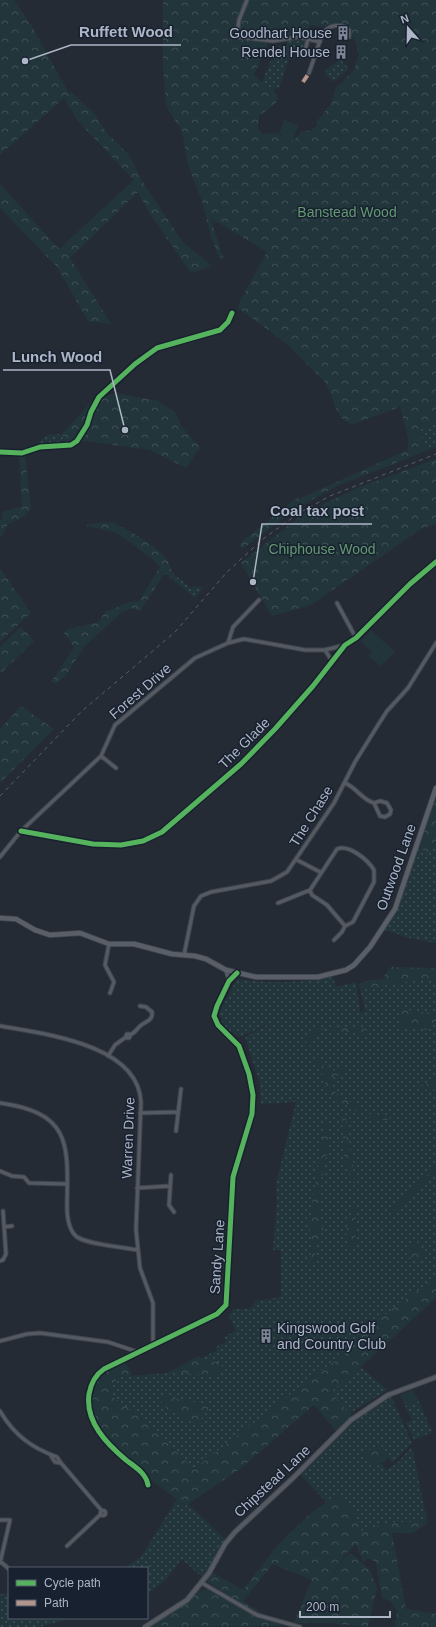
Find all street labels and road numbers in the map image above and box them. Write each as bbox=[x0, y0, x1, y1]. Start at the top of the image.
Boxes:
street label: Forest Drive bbox=[106, 660, 174, 722]
street label: The Glade bbox=[215, 714, 273, 772]
street label: The Chase bbox=[286, 783, 336, 849]
street label: Outwood Lane bbox=[373, 821, 419, 913]
street label: Warren Drive bbox=[119, 1097, 137, 1179]
street label: Sandy Lane bbox=[206, 1219, 228, 1295]
street label: Chipstead Lane bbox=[231, 1442, 313, 1520]

